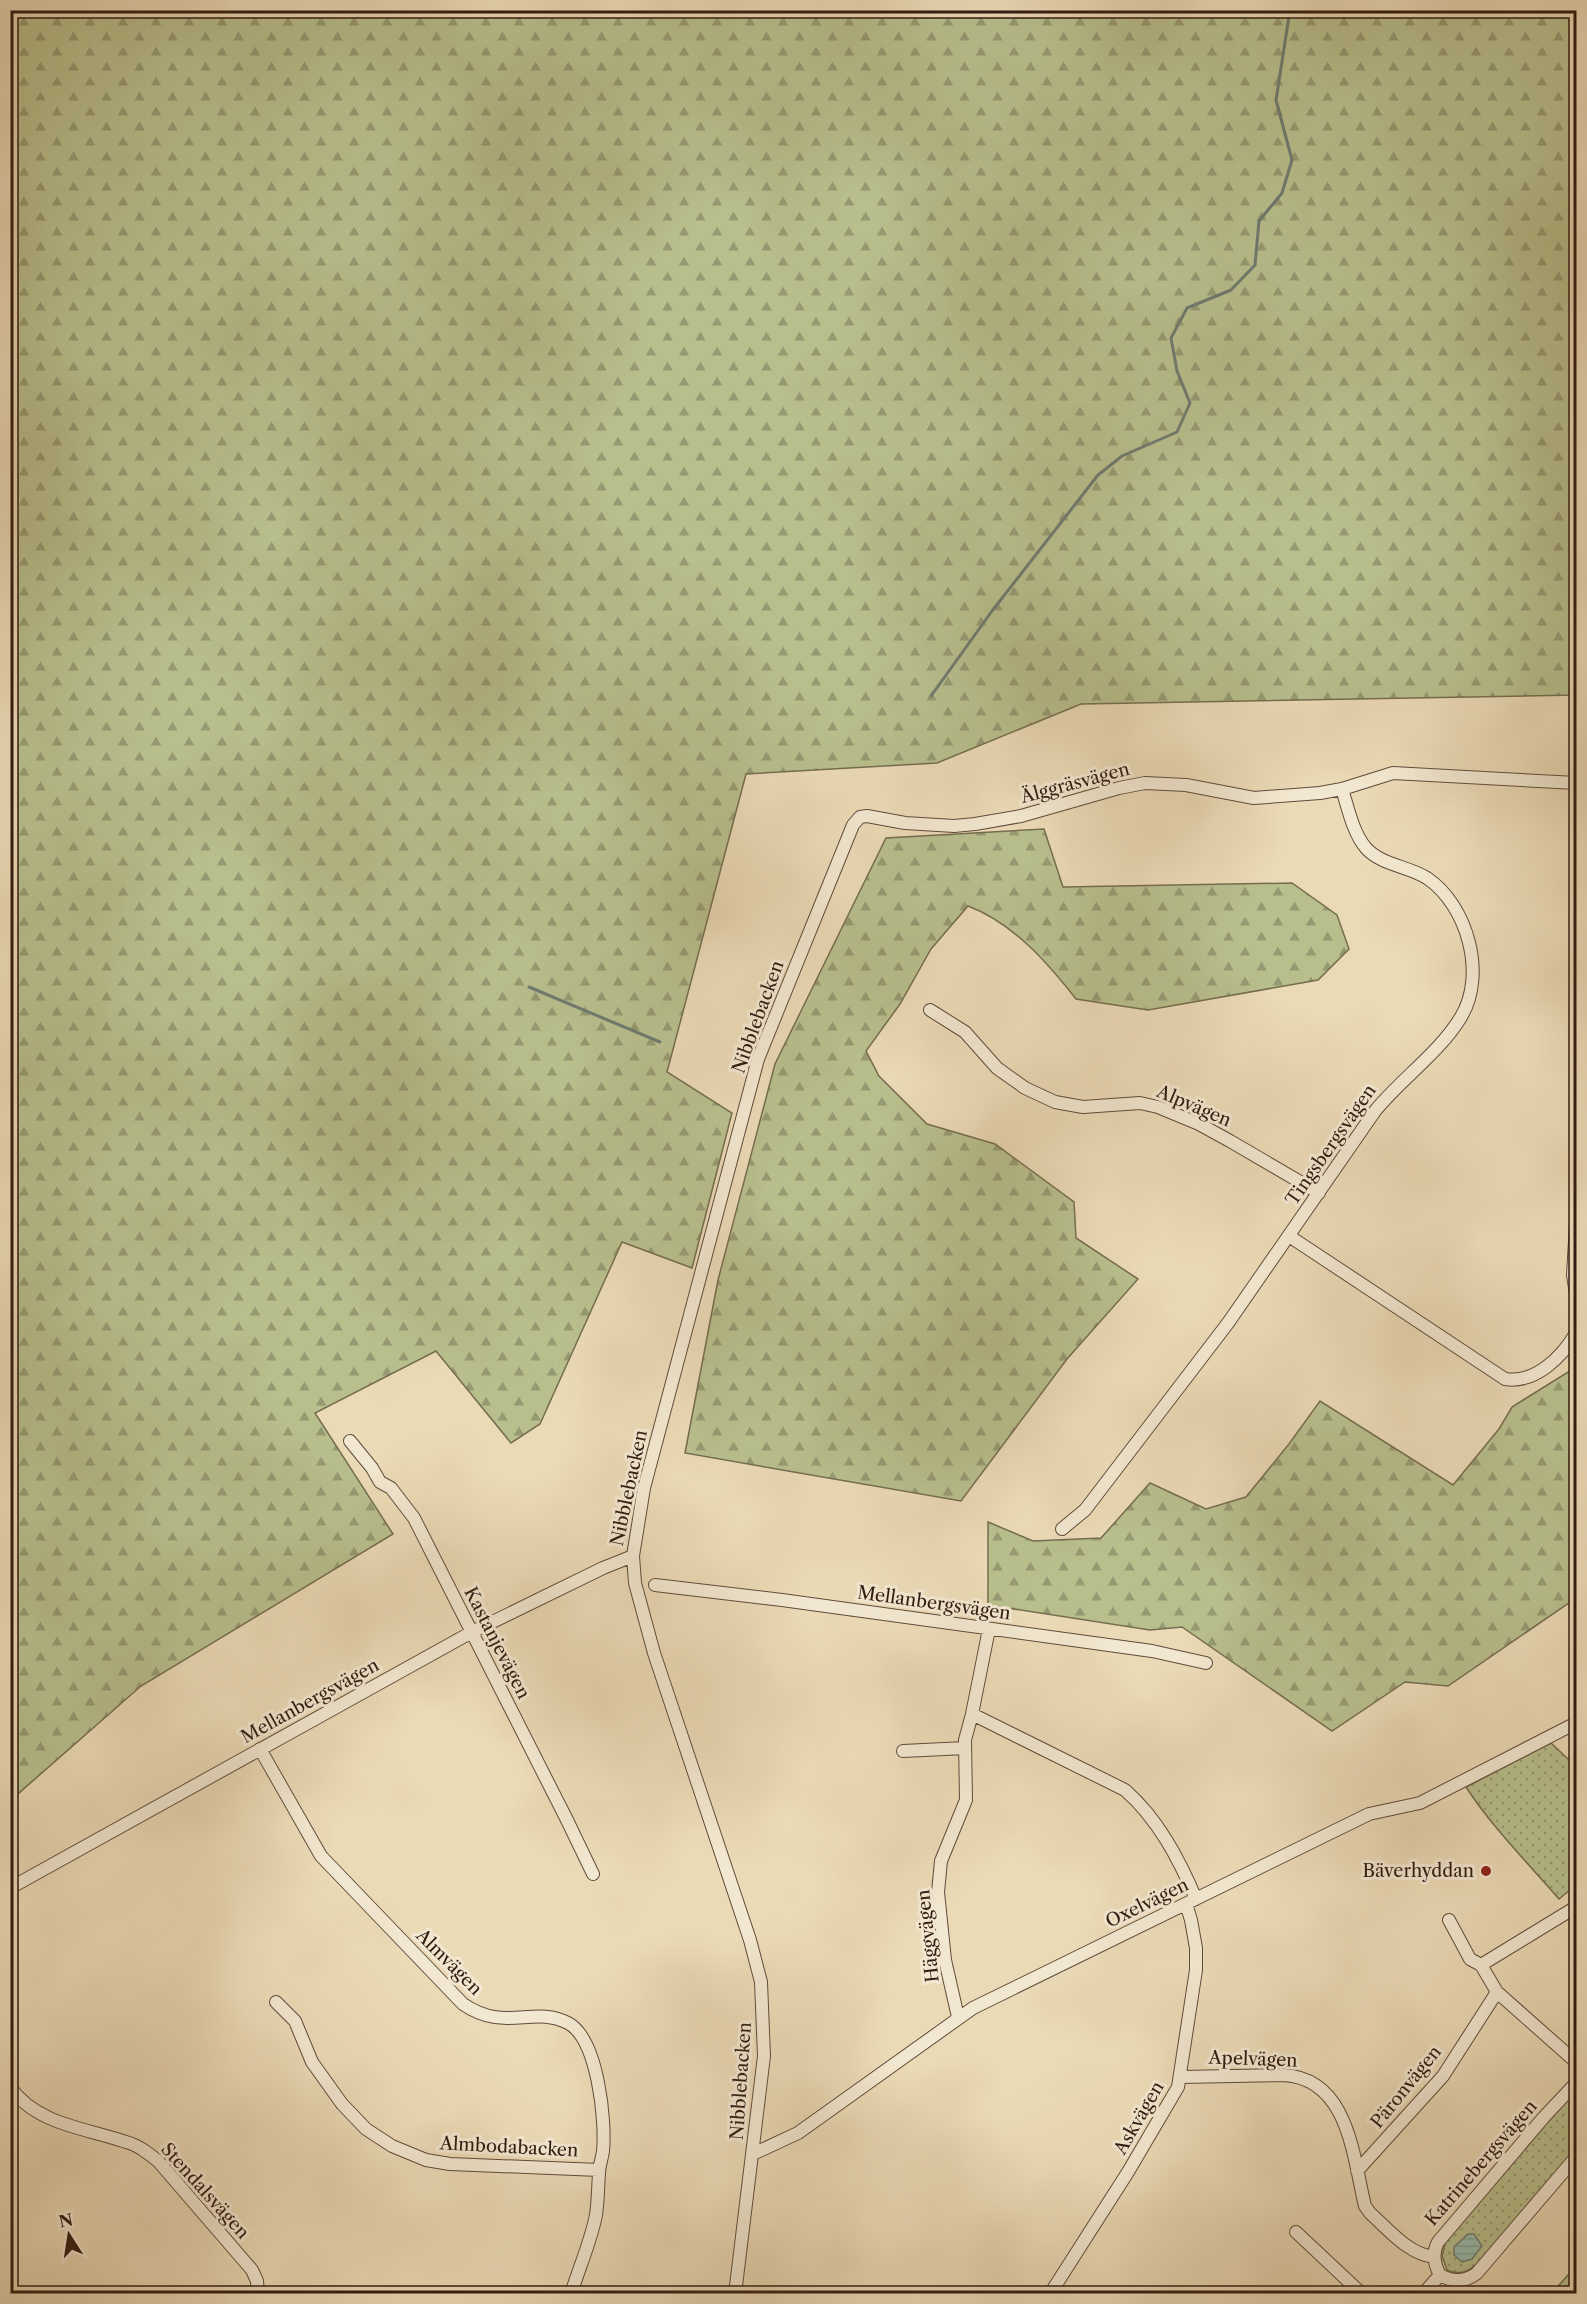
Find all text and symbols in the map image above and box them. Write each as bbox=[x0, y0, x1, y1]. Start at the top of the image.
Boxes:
street label: Älggräsvägen bbox=[1017, 757, 1132, 808]
street label: Nibblebacken bbox=[727, 958, 789, 1076]
street label: Alpvägen bbox=[1152, 1080, 1235, 1132]
street label: Tingsbergsvägen bbox=[1281, 1080, 1381, 1210]
street label: Nibblebacken bbox=[606, 1428, 652, 1548]
street label: Mellanbergsvägen bbox=[856, 1581, 1012, 1625]
street label: Kastanjevägen bbox=[459, 1583, 535, 1703]
street label: Mellanbergsvägen bbox=[237, 1654, 383, 1748]
place label: Bäverhyddan bbox=[1362, 1860, 1474, 1882]
marker: Bäverhyddan bbox=[1479, 1864, 1493, 1878]
street label: Oxelvägen bbox=[1102, 1873, 1192, 1933]
street label: Häggvägen bbox=[912, 1888, 944, 1984]
street label: Almvägen bbox=[411, 1924, 487, 2000]
street label: Nibblebacken bbox=[726, 2021, 756, 2141]
street label: Päronvägen bbox=[1366, 2041, 1446, 2133]
street label: Apelvägen bbox=[1207, 2046, 1298, 2072]
street label: Askvägen bbox=[1109, 2078, 1169, 2159]
street label: Katrinebergsvägen bbox=[1420, 2096, 1542, 2230]
street label: Almbodabacken bbox=[438, 2132, 579, 2162]
street label: Stendalsvägen bbox=[156, 2138, 254, 2244]
north arrow bbox=[39, 2205, 99, 2265]
text: N bbox=[57, 2209, 75, 2232]

